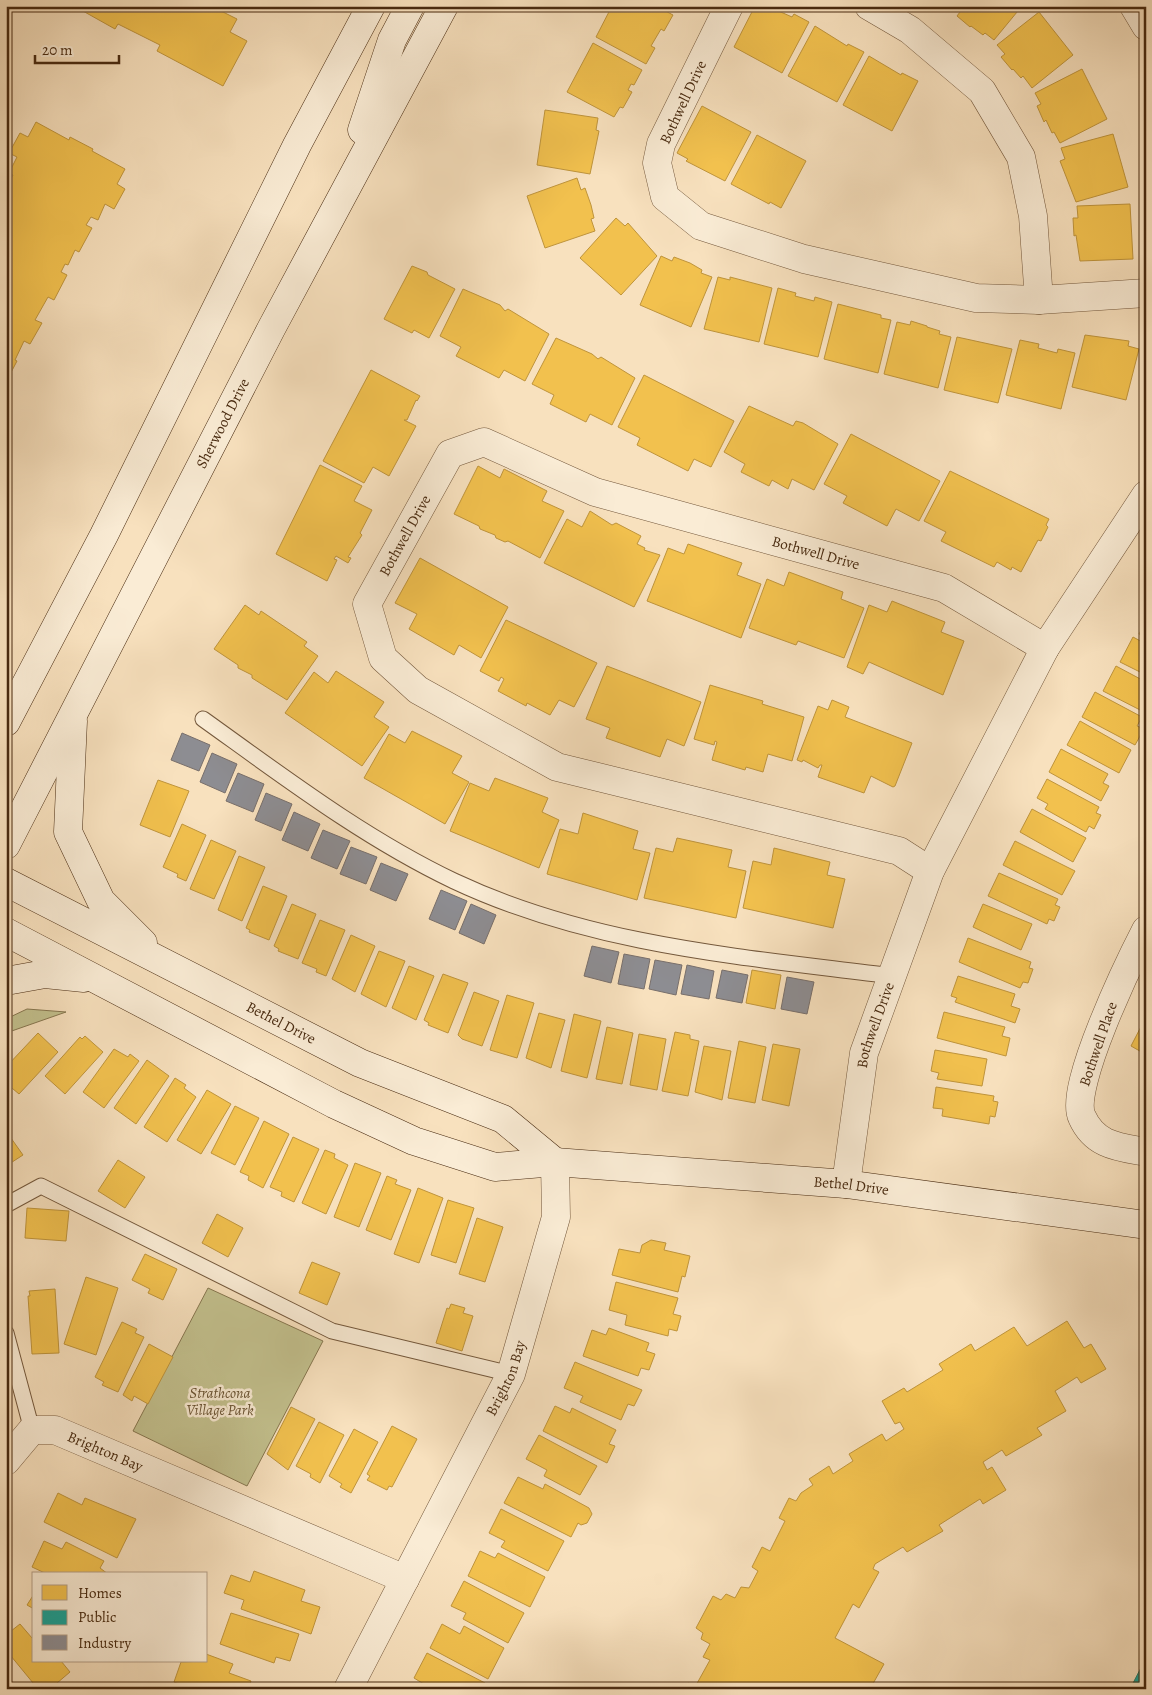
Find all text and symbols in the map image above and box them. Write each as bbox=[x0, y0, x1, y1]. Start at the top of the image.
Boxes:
scale bar bbox=[35, 32, 119, 64]
text: 20 m bbox=[42, 40, 73, 60]
street label: Bothwell Drive bbox=[655, 57, 711, 147]
street label: Sherwood Drive bbox=[191, 375, 254, 472]
street label: Bothwell Drive bbox=[374, 491, 436, 580]
street label: Bothwell Drive bbox=[770, 531, 862, 574]
street label: Bothwell Drive bbox=[852, 979, 899, 1069]
street label: Bethel Drive bbox=[243, 997, 320, 1049]
street label: Bothwell Place bbox=[1074, 999, 1122, 1089]
street label: Bethel Drive bbox=[813, 1172, 890, 1200]
street label: Brighton Bay bbox=[481, 1338, 530, 1419]
park label: Strathcona Village Park bbox=[186, 1383, 254, 1420]
street label: Brighton Bay bbox=[64, 1426, 146, 1476]
legend bbox=[32, 1572, 208, 1662]
text: Homes bbox=[78, 1583, 122, 1603]
text: Public bbox=[78, 1607, 116, 1627]
text: Industry bbox=[78, 1633, 132, 1653]

